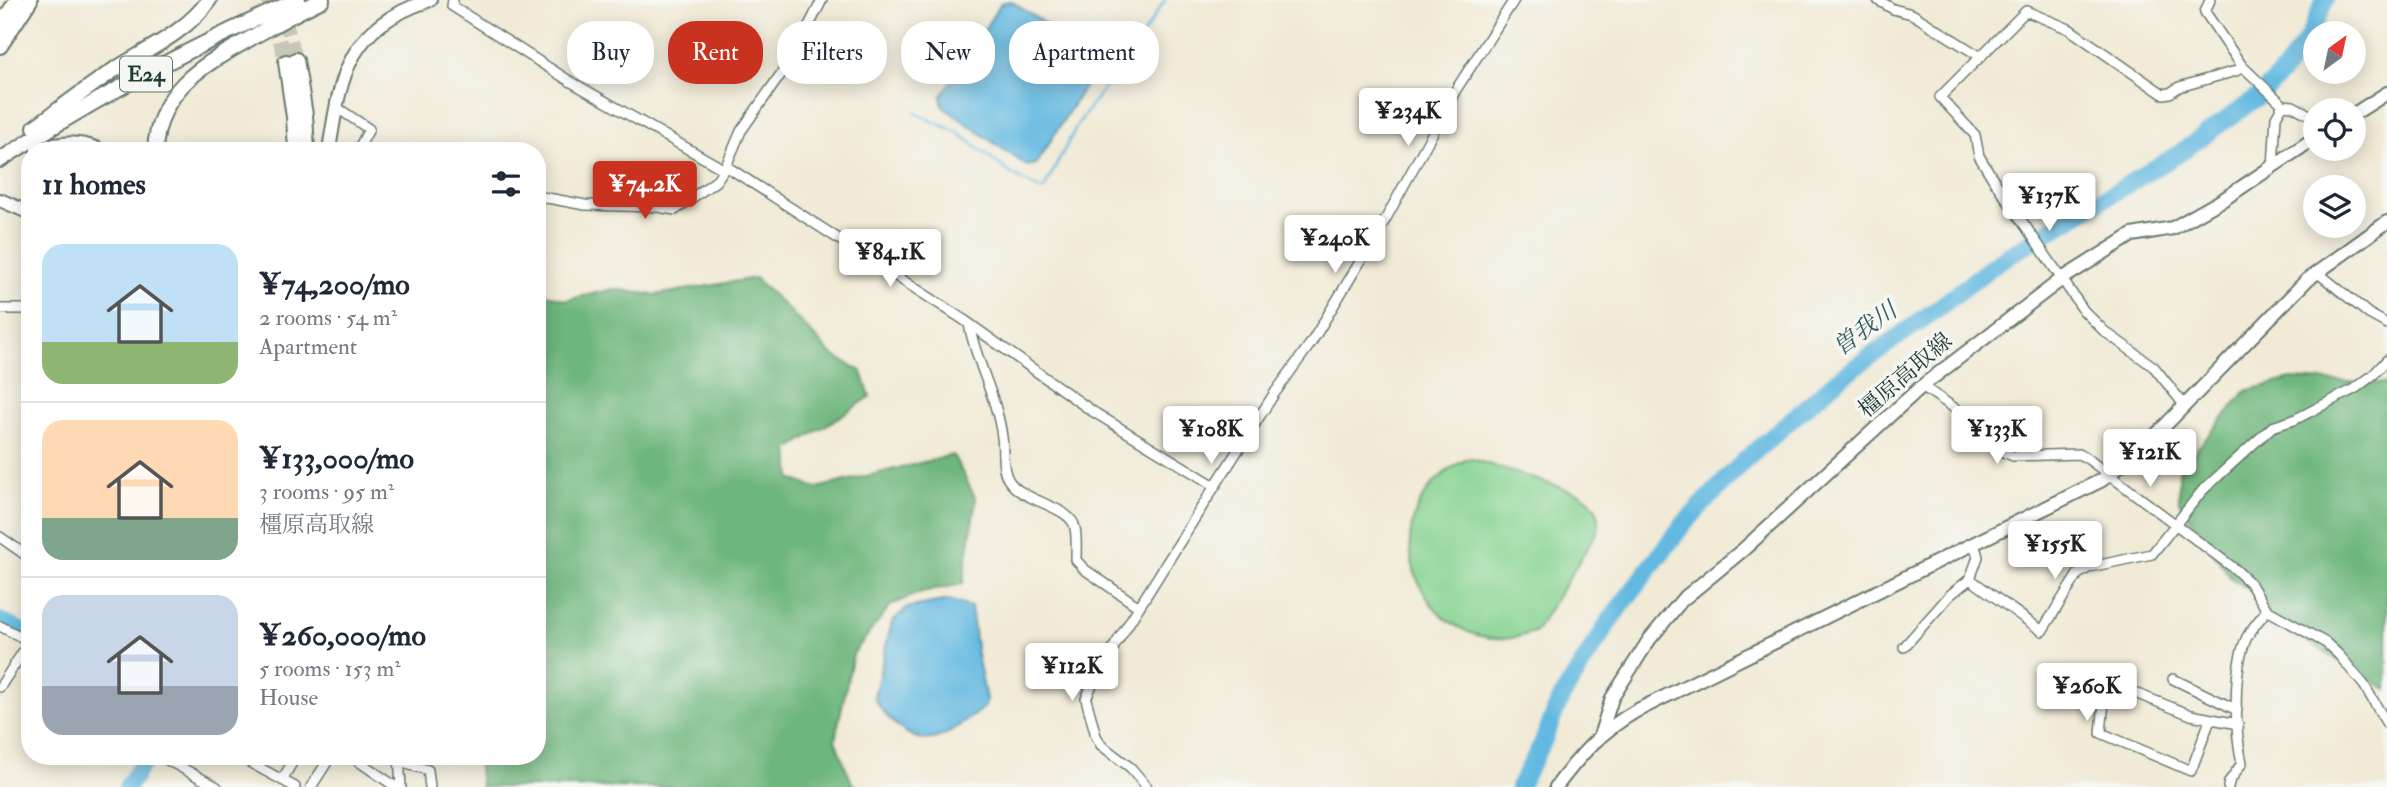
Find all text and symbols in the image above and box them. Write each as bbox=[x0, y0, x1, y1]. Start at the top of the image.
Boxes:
chip: Buy bbox=[567, 21, 654, 84]
chip: Rent bbox=[668, 21, 763, 84]
chip: Filters bbox=[777, 21, 887, 84]
chip: New bbox=[901, 21, 995, 84]
chip: Apartment bbox=[1009, 21, 1159, 84]
north arrow bbox=[2303, 21, 2366, 84]
map controls bbox=[2303, 21, 2366, 238]
road number: E24 bbox=[120, 56, 172, 92]
pin: ¥234K bbox=[1359, 88, 1457, 148]
text: ¥234K bbox=[1375, 96, 1441, 125]
button: locate bbox=[2303, 98, 2366, 161]
pin: ¥74.2K bbox=[588, 162, 702, 221]
icon: filters bbox=[487, 165, 525, 203]
text: 11 homes bbox=[42, 166, 146, 203]
text: ¥74.2K bbox=[609, 169, 681, 198]
pin: ¥137K bbox=[2000, 174, 2098, 233]
button: layers bbox=[2303, 175, 2366, 238]
text: ¥137K bbox=[2019, 181, 2079, 210]
pin: ¥240K bbox=[1286, 216, 1384, 275]
text: ¥240K bbox=[1300, 223, 1370, 252]
pin: ¥84.1K bbox=[833, 230, 947, 289]
text: ¥84.1K bbox=[855, 237, 925, 266]
text: ¥74,200/mo bbox=[259, 266, 410, 303]
icon: home bbox=[98, 272, 182, 356]
water label: 曽我川 bbox=[1827, 294, 1906, 363]
text: 2 rooms · 54 m² bbox=[259, 303, 397, 332]
street label: 橿原高取線 bbox=[1852, 326, 1958, 424]
text: Apartment bbox=[259, 332, 357, 361]
pin: ¥108K bbox=[1162, 406, 1260, 466]
pin: ¥133K bbox=[1948, 406, 2046, 466]
text: ¥108K bbox=[1179, 414, 1243, 443]
text: ¥133K bbox=[1967, 414, 2027, 443]
pin: ¥121K bbox=[2101, 430, 2199, 489]
text: ¥121K bbox=[2119, 437, 2181, 466]
text: ¥133,000/mo bbox=[259, 440, 414, 477]
icon: home bbox=[98, 448, 182, 532]
text: 3 rooms · 95 m² bbox=[259, 477, 394, 506]
text: 橿原高取線 bbox=[259, 510, 374, 539]
pin: ¥155K bbox=[2006, 522, 2104, 581]
text: ¥155K bbox=[2024, 529, 2086, 558]
text: ¥260,000/mo bbox=[259, 617, 426, 654]
icon: home bbox=[98, 623, 182, 707]
pin: ¥112K bbox=[1023, 644, 1121, 703]
text: ¥112K bbox=[1041, 651, 1103, 680]
text: 5 rooms · 153 m² bbox=[259, 654, 401, 683]
pin: ¥260K bbox=[2038, 664, 2136, 723]
text: ¥260K bbox=[2053, 671, 2121, 700]
text: House bbox=[259, 683, 318, 712]

